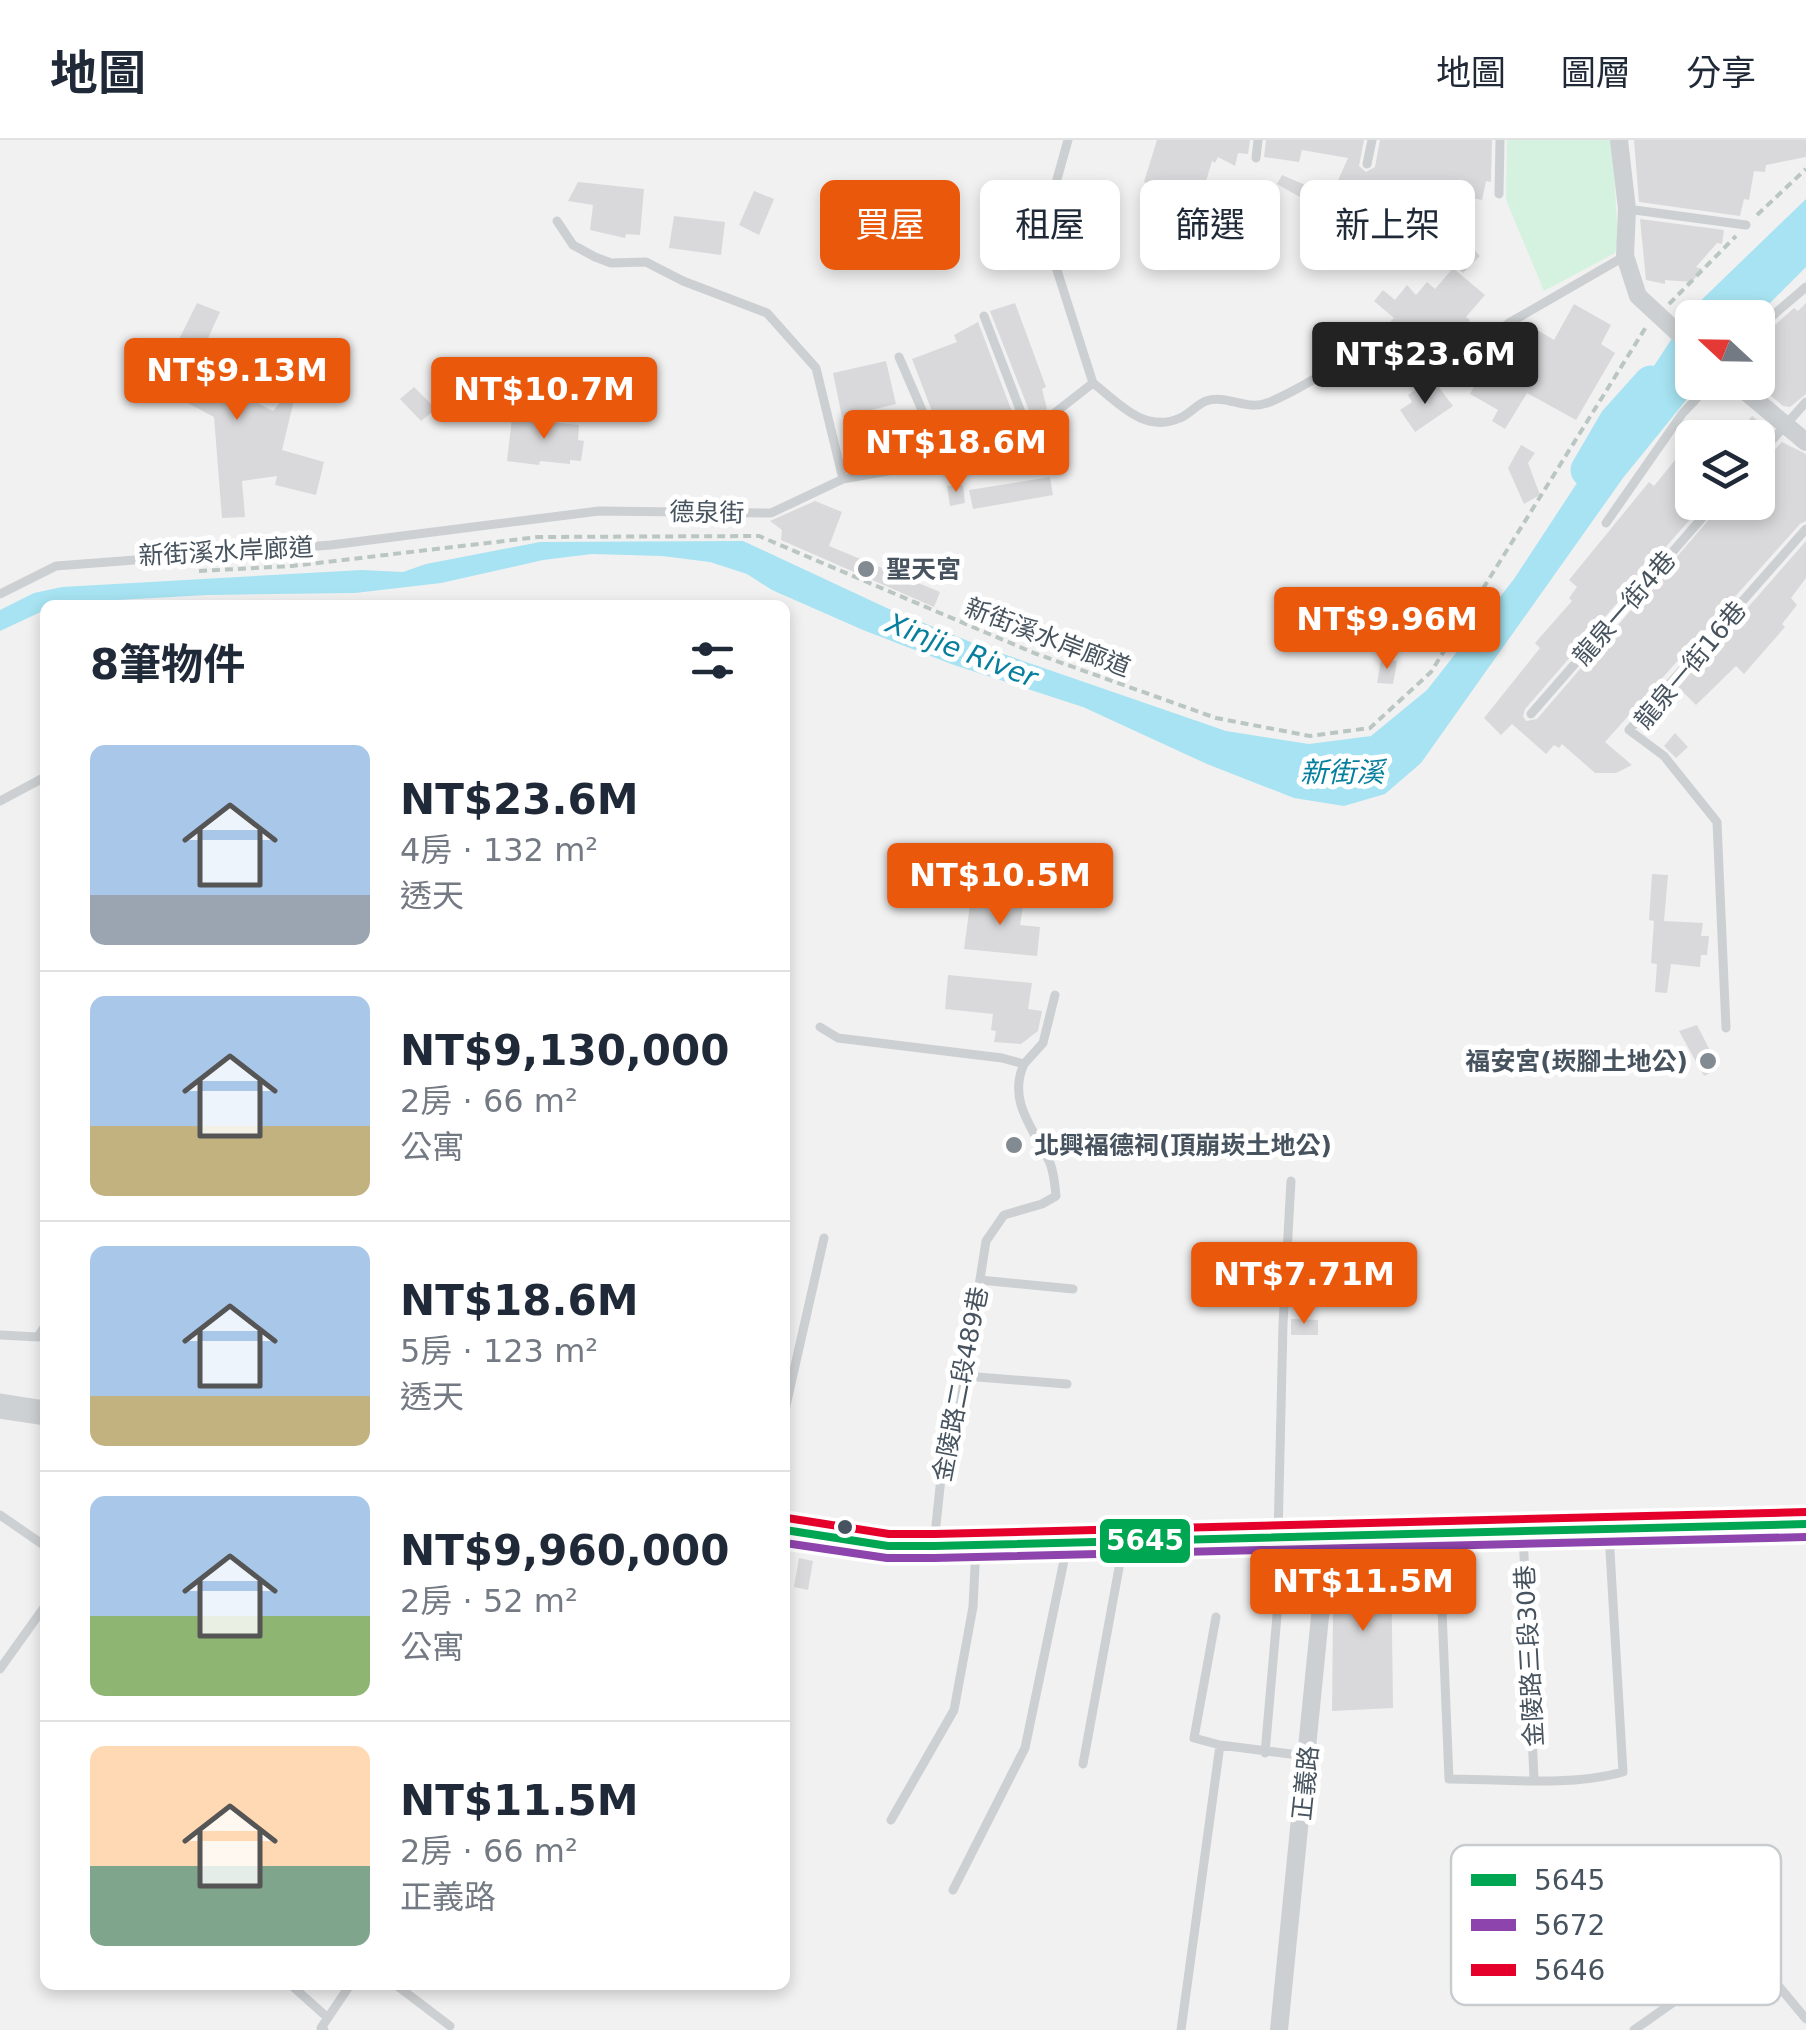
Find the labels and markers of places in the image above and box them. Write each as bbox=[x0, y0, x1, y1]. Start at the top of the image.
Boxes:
pin: NT$23.6M bbox=[1322, 322, 1528, 407]
pin: NT$9.13M bbox=[134, 338, 340, 423]
pin: NT$10.7M bbox=[441, 357, 647, 442]
pin: NT$18.6M bbox=[853, 410, 1059, 495]
place label: 聖天宮 bbox=[886, 555, 961, 584]
marker: 聖天宮 bbox=[855, 558, 877, 580]
pin: NT$9.96M bbox=[1284, 587, 1490, 672]
pin: NT$10.5M bbox=[897, 843, 1103, 928]
place label: 福安宮(崁腳土地公) bbox=[1465, 1047, 1688, 1076]
marker: 福安宮(崁腳土地公) bbox=[1697, 1050, 1719, 1072]
place label: 北興福德祠(頂崩崁土地公) bbox=[1034, 1131, 1332, 1160]
marker: 北興福德祠(頂崩崁土地公) bbox=[1003, 1134, 1025, 1156]
pin: NT$7.71M bbox=[1201, 1242, 1407, 1327]
unlabelled marker bbox=[835, 1517, 855, 1537]
pin: NT$11.5M bbox=[1260, 1549, 1466, 1634]

